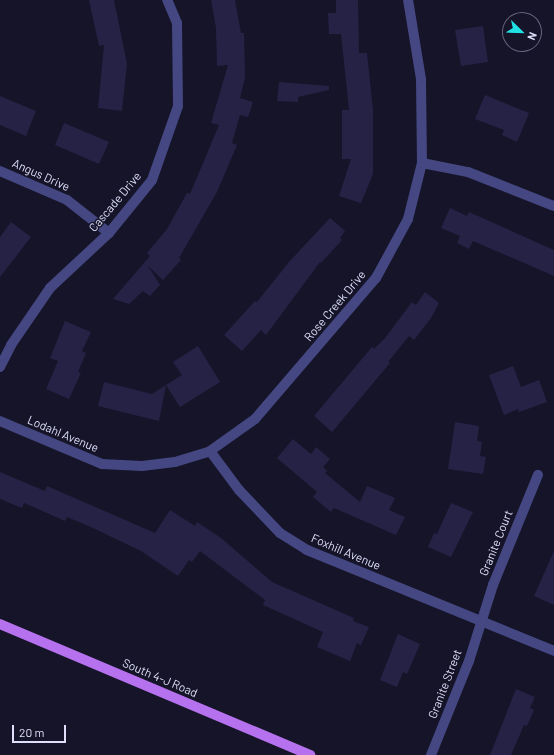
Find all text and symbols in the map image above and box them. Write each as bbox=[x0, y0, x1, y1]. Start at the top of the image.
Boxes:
north arrow bbox=[502, 12, 542, 52]
text: N bbox=[525, 31, 540, 42]
street label: Angus Drive bbox=[10, 156, 72, 194]
street label: Cascade Drive bbox=[86, 169, 144, 235]
street label: Rose Creek Drive bbox=[301, 268, 369, 344]
street label: Lodahl Avenue bbox=[25, 413, 101, 455]
street label: Granite Court bbox=[476, 508, 516, 578]
street label: Foxhill Avenue bbox=[309, 531, 383, 573]
street label: Granite Street bbox=[425, 647, 465, 721]
street label: South 4-J Road bbox=[120, 656, 200, 700]
scale bar bbox=[14, 717, 68, 743]
text: 20 m bbox=[19, 725, 45, 739]

